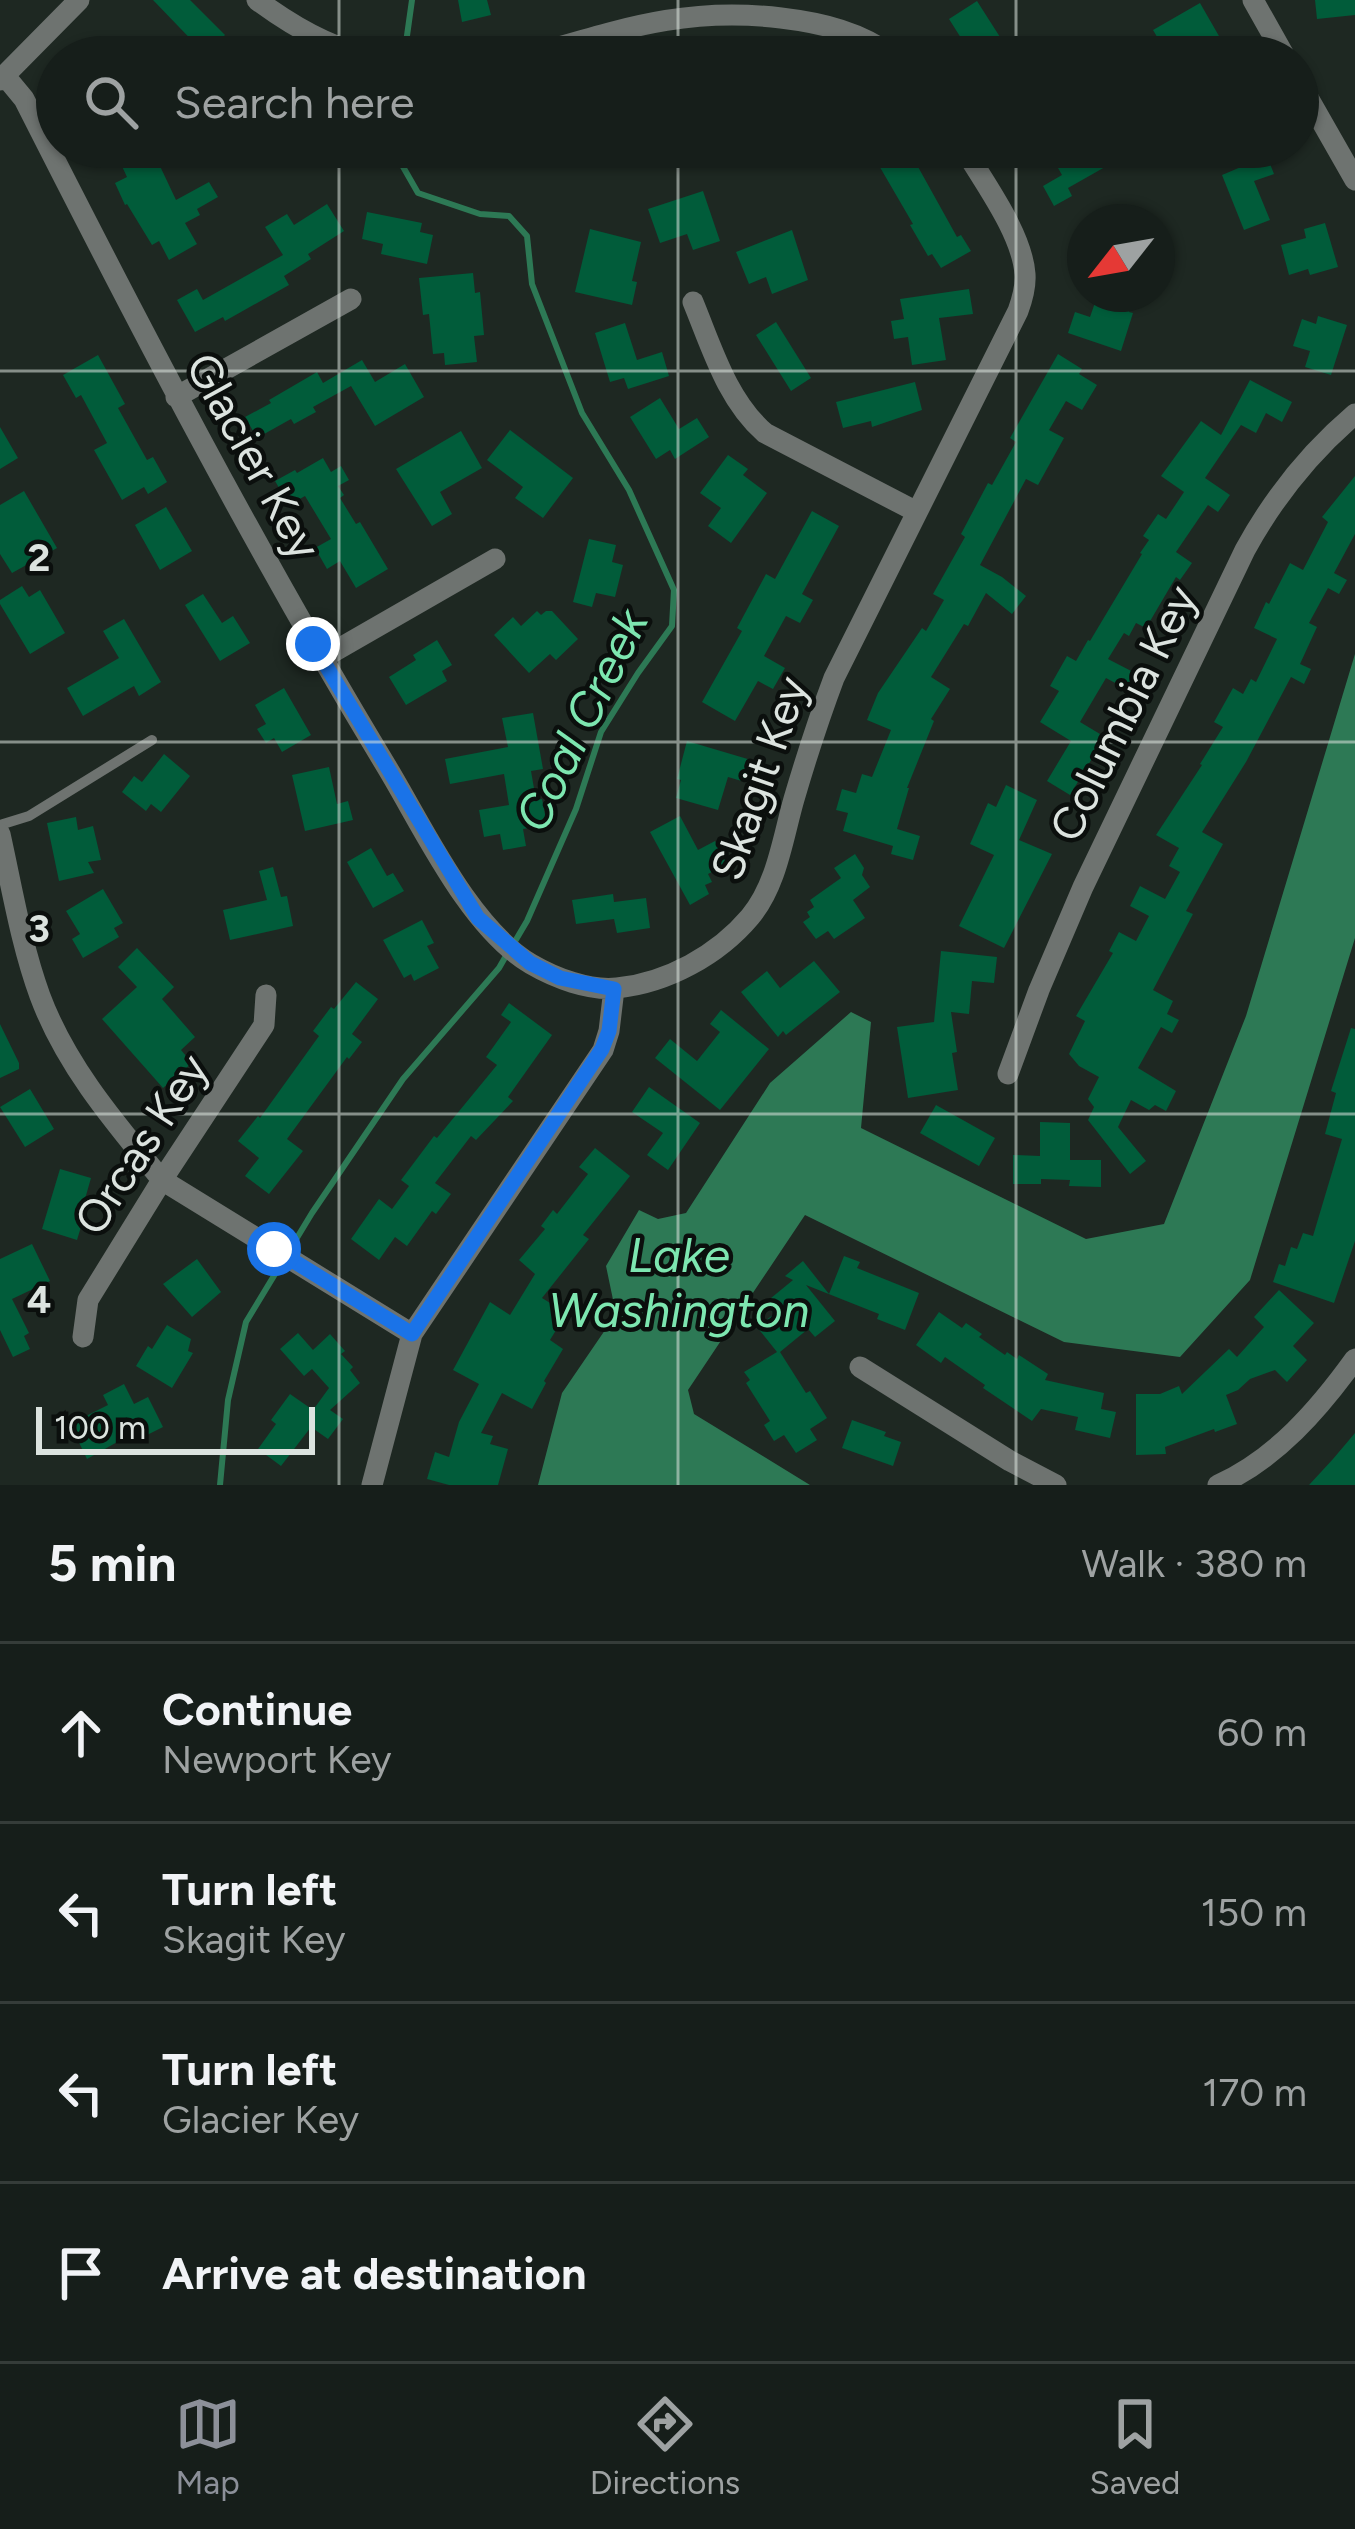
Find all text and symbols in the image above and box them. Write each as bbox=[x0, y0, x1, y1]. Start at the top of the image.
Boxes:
search box bbox=[36, 36, 1319, 168]
icon: search bbox=[78, 69, 144, 135]
text: Search here bbox=[174, 75, 414, 129]
north arrow bbox=[1067, 204, 1175, 312]
street label: Glacier Key bbox=[175, 343, 333, 569]
text: 2 bbox=[28, 534, 50, 581]
street label: Columbia Key bbox=[1038, 576, 1208, 850]
water label: Coal Creek bbox=[502, 598, 660, 841]
route end bbox=[286, 617, 340, 671]
street label: Skagit Key bbox=[699, 669, 819, 887]
text: 3 bbox=[28, 905, 50, 952]
street label: Orcas Key bbox=[63, 1043, 219, 1244]
route start bbox=[247, 1222, 301, 1276]
water label: Lake Washington bbox=[549, 1226, 809, 1339]
text: 4 bbox=[27, 1276, 51, 1323]
scale bar bbox=[36, 1401, 315, 1454]
text: 100 m bbox=[54, 1408, 146, 1447]
text: 5 min bbox=[48, 1533, 177, 1594]
text: Walk · 380 m bbox=[1082, 1540, 1307, 1587]
text: Continue bbox=[162, 1682, 352, 1736]
icon: ahead bbox=[48, 1700, 114, 1766]
text: 60 m bbox=[1217, 1709, 1307, 1756]
text: Newport Key bbox=[162, 1736, 392, 1783]
text: Turn left bbox=[162, 1862, 337, 1916]
icon: left bbox=[48, 1880, 114, 1946]
text: 150 m bbox=[1201, 1889, 1307, 1936]
text: Skagit Key bbox=[162, 1916, 345, 1963]
text: Turn left bbox=[162, 2042, 337, 2096]
icon: left bbox=[48, 2060, 114, 2126]
text: 170 m bbox=[1202, 2069, 1307, 2116]
text: Glacier Key bbox=[162, 2096, 359, 2143]
icon: arrive bbox=[48, 2240, 114, 2306]
text: Arrive at destination bbox=[162, 2246, 586, 2300]
tab: Map bbox=[175, 2391, 241, 2502]
tab: Directions bbox=[590, 2391, 740, 2502]
tab: Saved bbox=[1089, 2391, 1180, 2502]

